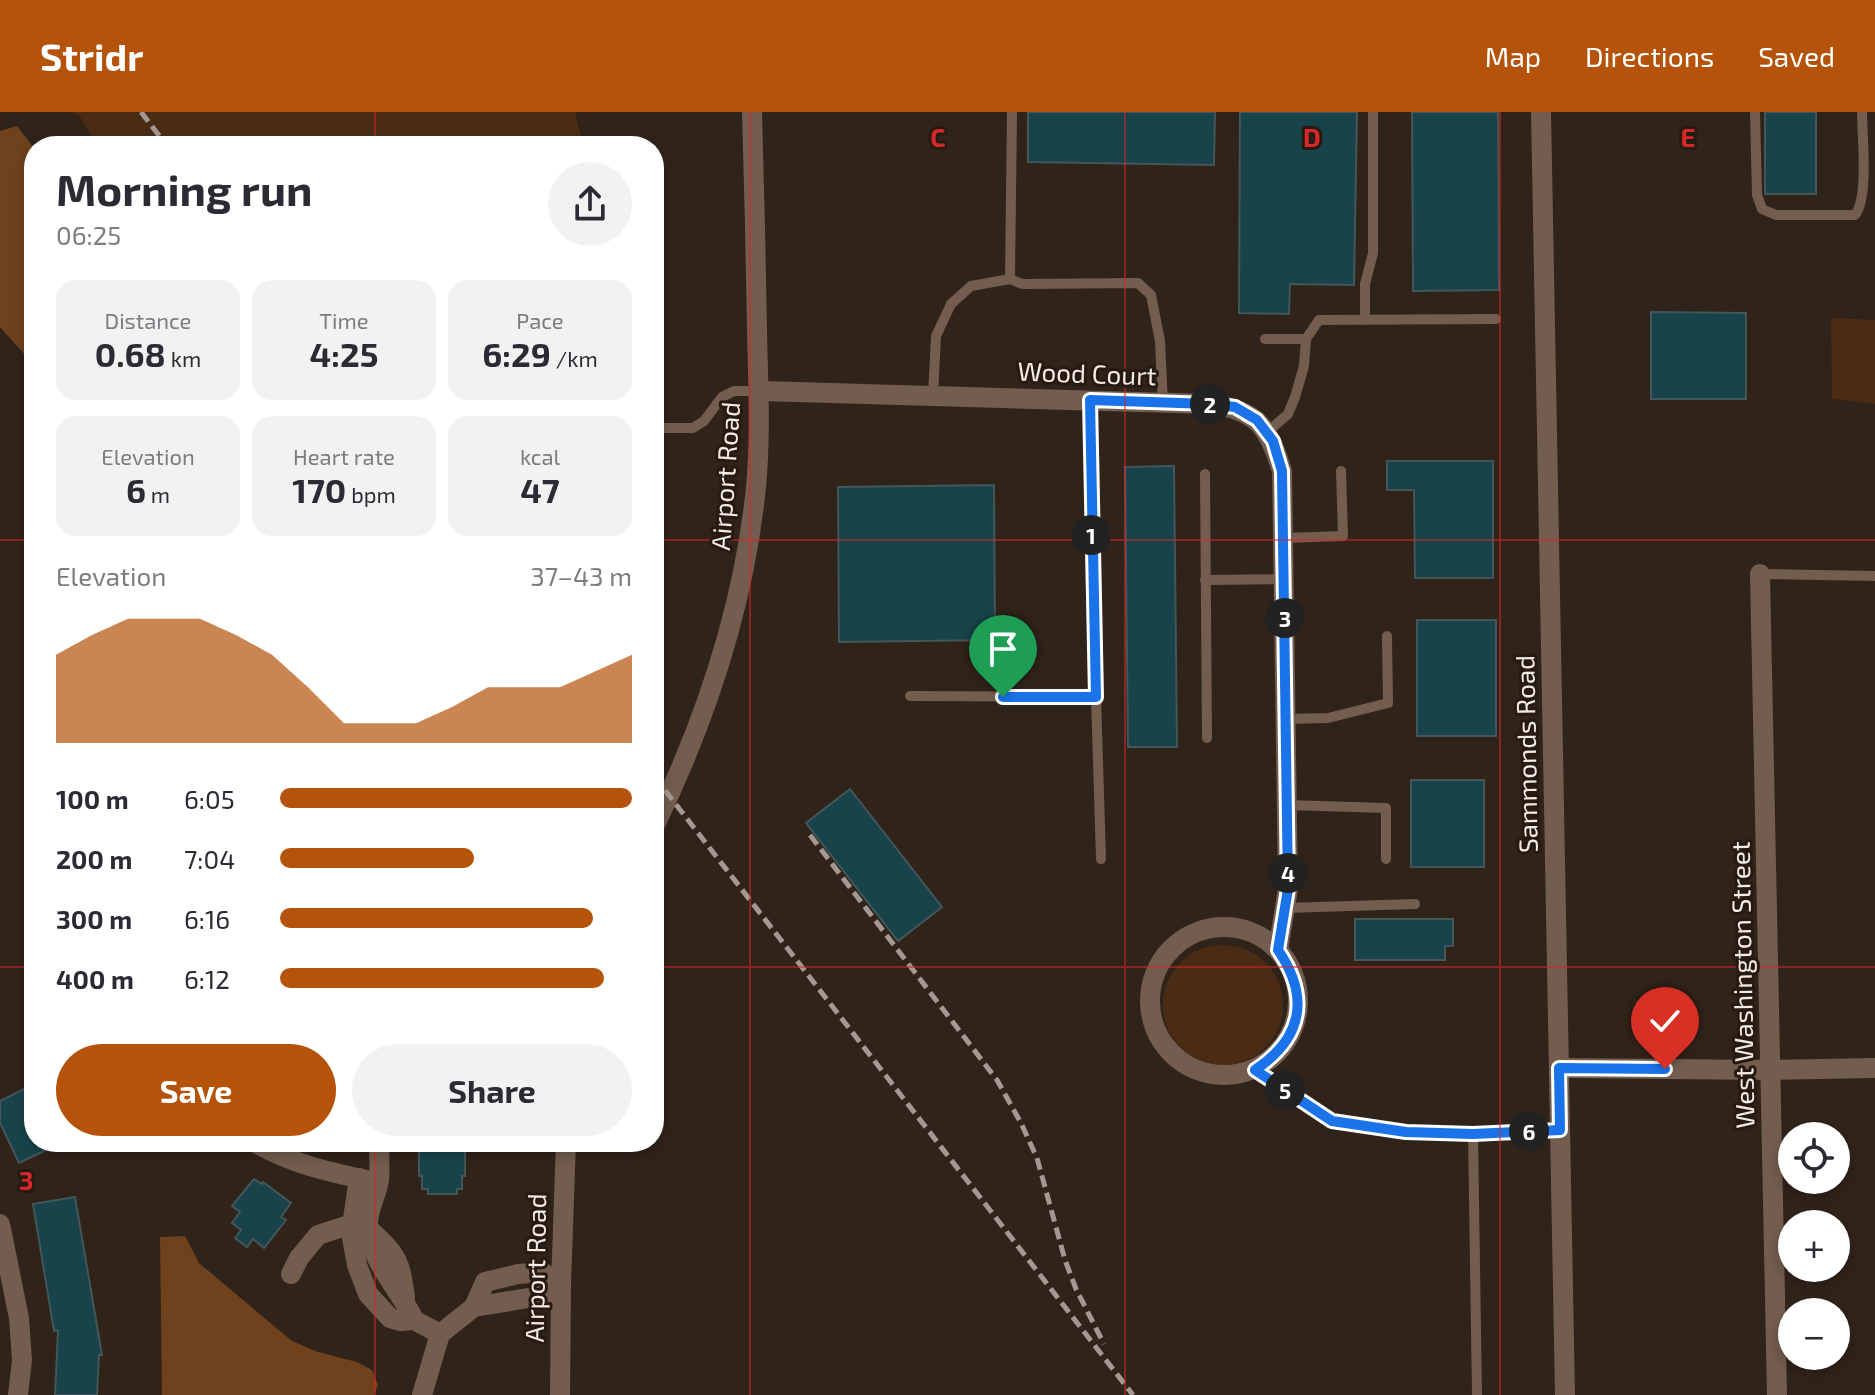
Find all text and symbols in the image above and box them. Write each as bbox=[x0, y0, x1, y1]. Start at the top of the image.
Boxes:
text: Stridr bbox=[40, 33, 143, 79]
text: Map bbox=[1485, 39, 1541, 73]
text: Directions bbox=[1585, 39, 1714, 73]
text: Saved bbox=[1758, 39, 1835, 73]
text: C bbox=[930, 121, 946, 152]
text: D bbox=[1303, 121, 1321, 152]
text: E bbox=[1680, 121, 1696, 152]
text: Morning run bbox=[56, 162, 312, 215]
button: share bbox=[548, 162, 632, 246]
text: 06:25 bbox=[56, 219, 121, 250]
text: Distance bbox=[105, 307, 191, 333]
text: Time bbox=[319, 307, 369, 333]
text: Pace bbox=[516, 307, 564, 333]
text: 0.68 bbox=[95, 333, 166, 374]
text: 4:25 bbox=[310, 333, 378, 374]
text: 6:29 bbox=[482, 333, 551, 374]
text: km bbox=[166, 345, 201, 371]
text: /km bbox=[551, 345, 598, 371]
street label: Wood Court bbox=[1017, 355, 1157, 390]
pin: 2 bbox=[1190, 384, 1230, 424]
text: 2 bbox=[1204, 391, 1216, 417]
street label: Airport Road bbox=[704, 401, 745, 551]
text: Elevation bbox=[101, 443, 195, 469]
text: Heart rate bbox=[293, 443, 395, 469]
text: kcal bbox=[520, 443, 560, 469]
text: 6 bbox=[126, 469, 146, 510]
text: 170 bbox=[292, 469, 346, 510]
text: 47 bbox=[520, 469, 560, 510]
text: m bbox=[146, 481, 170, 507]
text: bpm bbox=[346, 481, 396, 507]
pin: 1 bbox=[1071, 515, 1111, 555]
text: 1 bbox=[1086, 522, 1096, 548]
text: Elevation bbox=[56, 560, 166, 591]
text: 37–43 m bbox=[530, 560, 632, 591]
pin: 3 bbox=[1265, 598, 1305, 638]
text: 3 bbox=[1279, 605, 1291, 631]
pin bbox=[969, 615, 1037, 697]
icon: arrive bbox=[981, 627, 1025, 671]
street label: Sammonds Road bbox=[1508, 655, 1543, 853]
text: 100 m bbox=[56, 783, 129, 814]
text: 6:05 bbox=[184, 783, 235, 814]
street label: West Washington Street bbox=[1723, 841, 1760, 1129]
text: 200 m bbox=[56, 843, 132, 874]
text: 7:04 bbox=[184, 843, 235, 874]
pin: 4 bbox=[1268, 853, 1308, 893]
text: 4 bbox=[1281, 860, 1295, 886]
text: 300 m bbox=[56, 903, 132, 934]
text: 6:16 bbox=[184, 903, 230, 934]
text: 400 m bbox=[56, 963, 134, 994]
text: 6:12 bbox=[184, 963, 230, 994]
pin bbox=[1631, 987, 1699, 1069]
icon: check bbox=[1643, 999, 1687, 1043]
button: Save bbox=[56, 1044, 336, 1136]
button: Share bbox=[352, 1044, 632, 1136]
pin: 5 bbox=[1265, 1070, 1305, 1110]
text: 5 bbox=[1279, 1077, 1291, 1103]
pin: 6 bbox=[1509, 1111, 1549, 1151]
text: 6 bbox=[1523, 1118, 1535, 1144]
map controls bbox=[1778, 1122, 1850, 1370]
button: locate bbox=[1778, 1122, 1850, 1194]
text: 3 bbox=[19, 1164, 33, 1195]
street label: Airport Road bbox=[518, 1193, 551, 1343]
button: + bbox=[1778, 1210, 1850, 1282]
button: − bbox=[1778, 1298, 1850, 1370]

